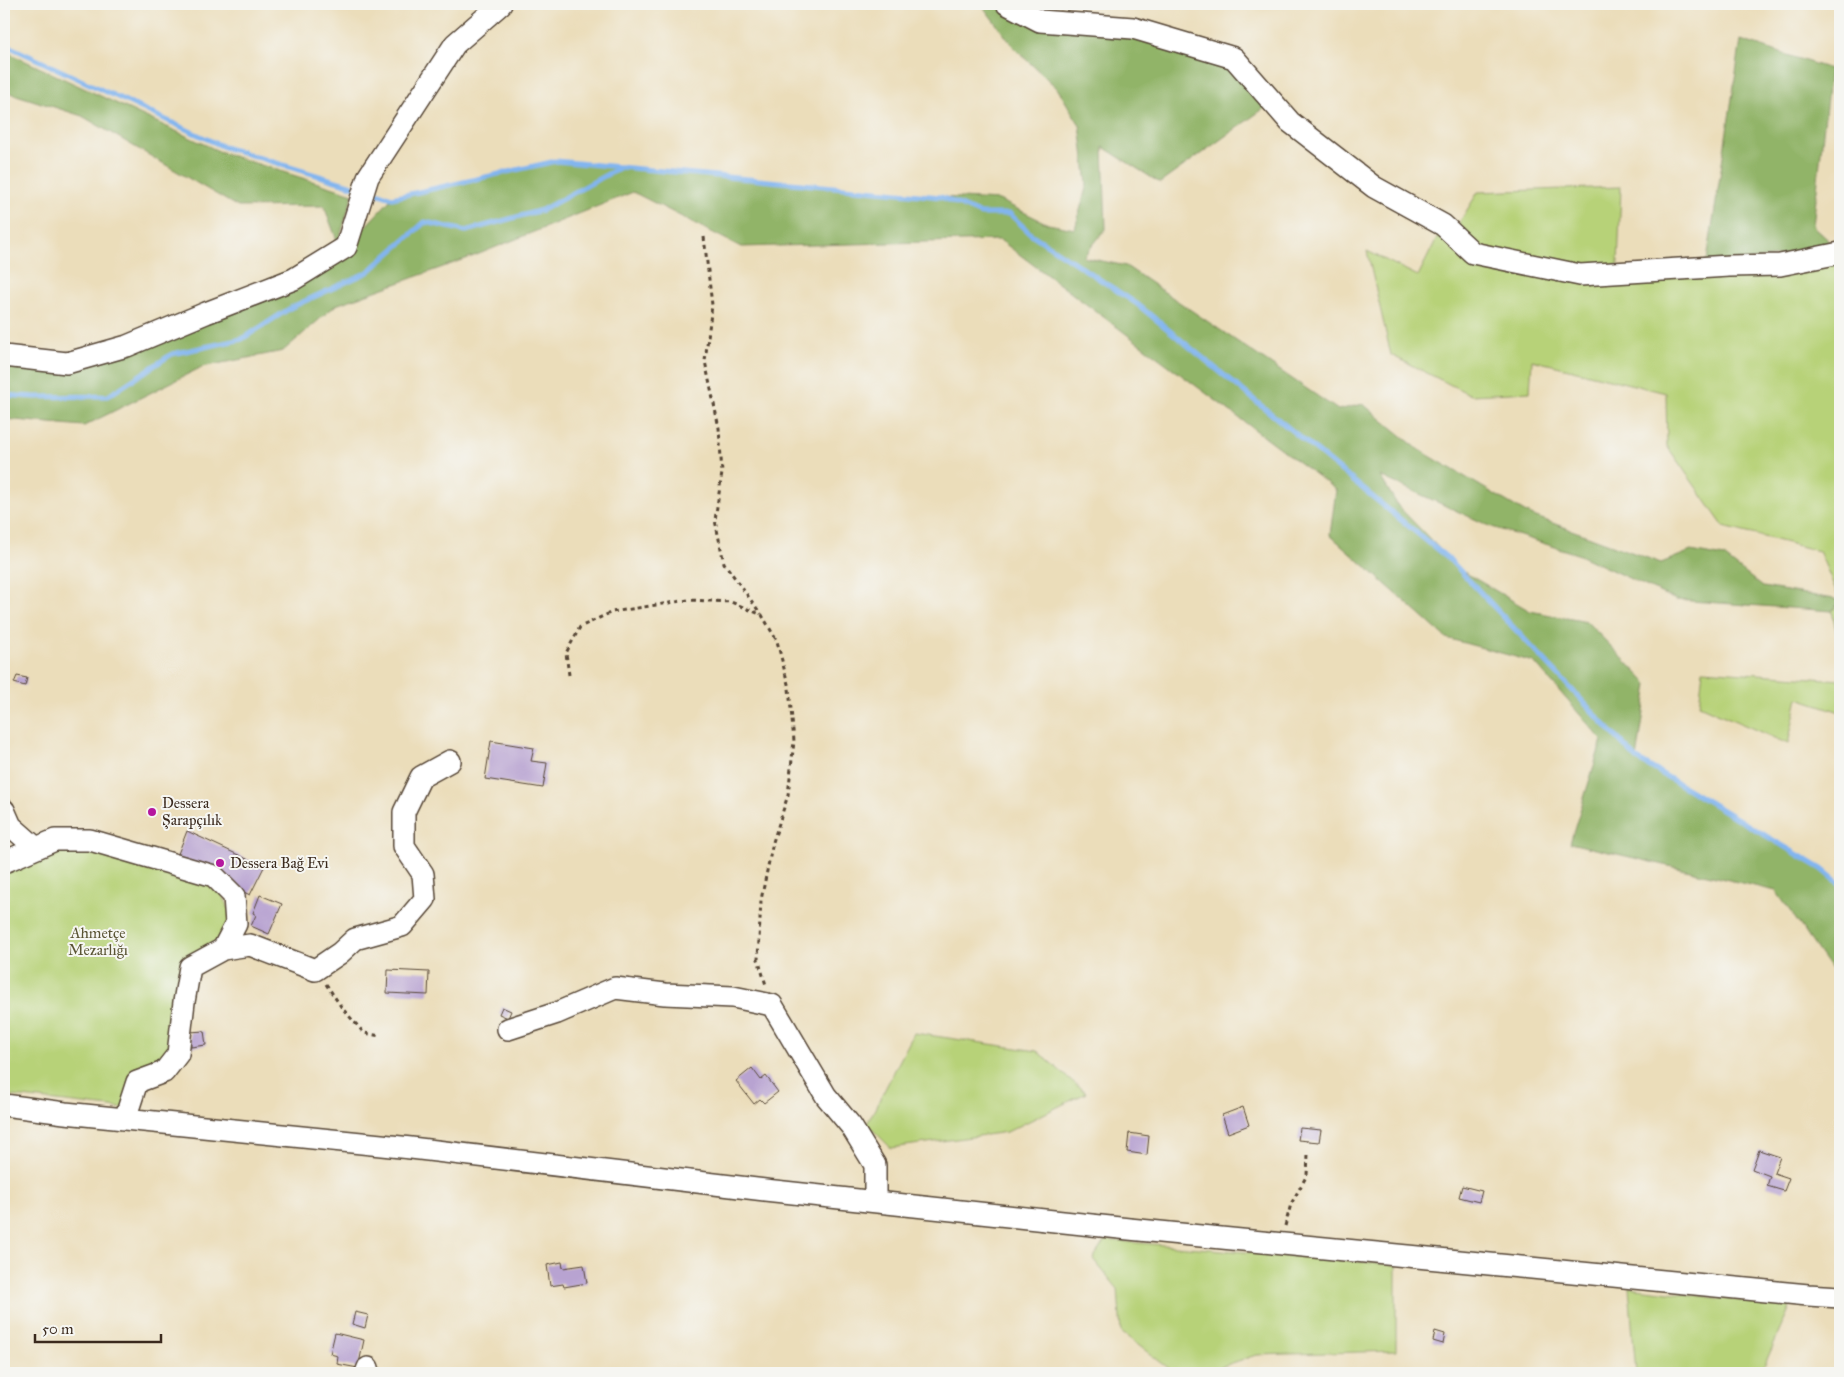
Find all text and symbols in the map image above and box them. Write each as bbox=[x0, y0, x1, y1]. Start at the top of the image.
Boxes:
place label: Dessera Şarapçılık bbox=[162, 794, 222, 829]
marker: Dessera Şarapçılık bbox=[146, 806, 158, 818]
place label: Dessera Bağ Evi bbox=[230, 854, 329, 872]
marker: Dessera Bağ Evi bbox=[214, 857, 226, 869]
park label: Ahmetçe Mezarlığı bbox=[68, 924, 128, 959]
scale bar bbox=[35, 1312, 161, 1344]
text: 50 m bbox=[42, 1320, 74, 1338]

